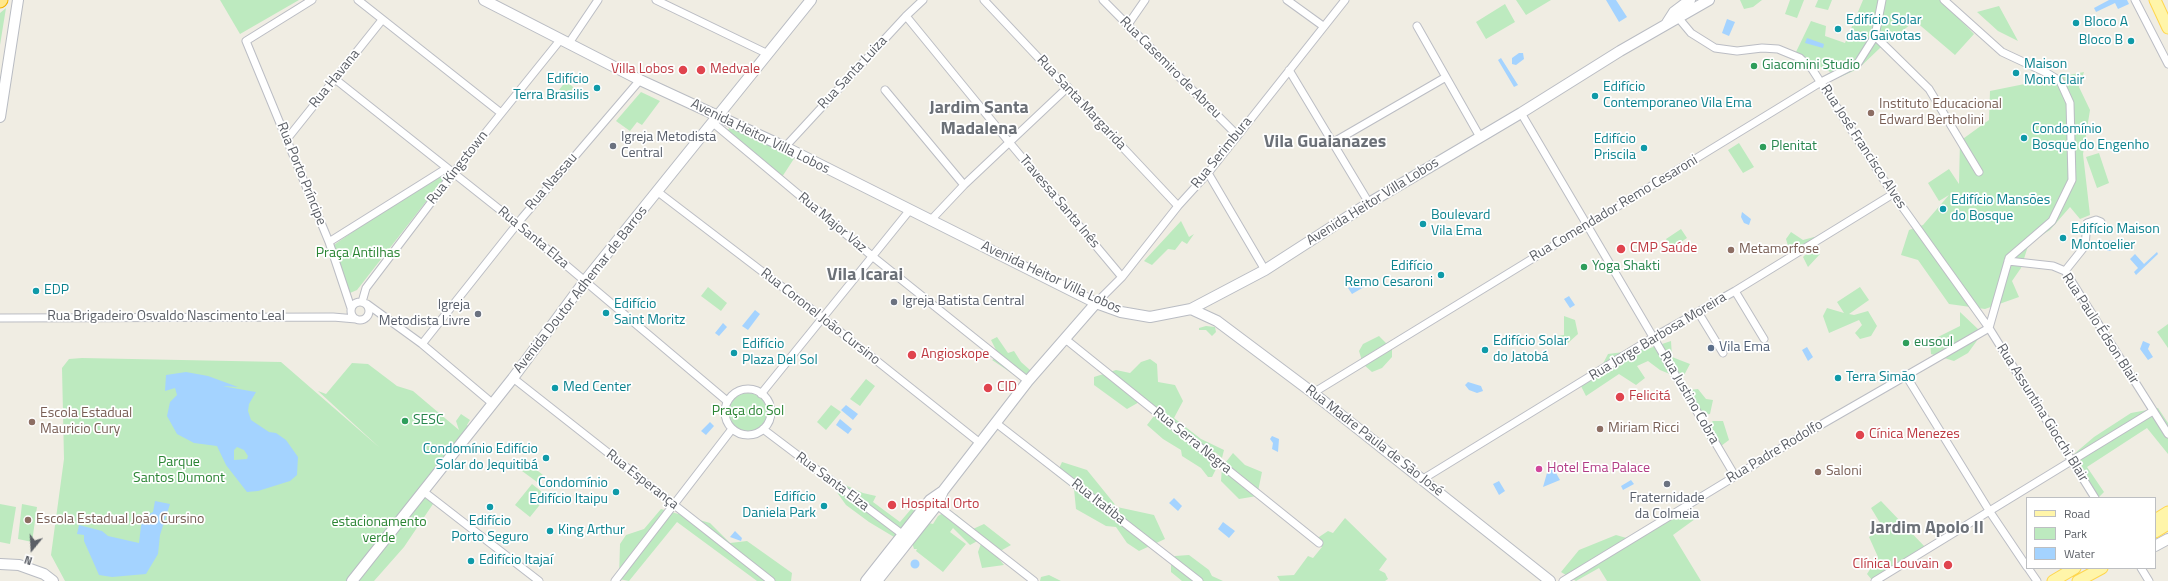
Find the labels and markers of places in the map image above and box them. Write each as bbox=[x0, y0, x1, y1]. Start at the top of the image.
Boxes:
place label: Edifício Solar das Gaivotas bbox=[1846, 13, 1922, 46]
place label: Bloco A bbox=[2084, 15, 2128, 31]
marker: Bloco A bbox=[2071, 18, 2081, 28]
marker: Edifício Solar das Gaivotas bbox=[1833, 24, 1843, 34]
place label: Bloco B bbox=[2079, 33, 2123, 49]
marker: Bloco B bbox=[2126, 36, 2136, 46]
place label: Maison Mont Clair bbox=[2024, 57, 2084, 90]
place label: Giacomini Studio bbox=[1762, 58, 1860, 74]
marker: Giacomini Studio bbox=[1749, 61, 1759, 71]
place label: Villa Lobos bbox=[611, 62, 674, 78]
place label: Medvale bbox=[710, 62, 760, 78]
marker: Villa Lobos bbox=[677, 64, 689, 76]
marker: Medvale bbox=[695, 64, 707, 76]
marker: Maison Mont Clair bbox=[2011, 68, 2021, 78]
place label: Edifício Terra Brasilis bbox=[513, 72, 589, 104]
place label: Edifício Contemporaneo Vila Ema bbox=[1603, 80, 1752, 112]
marker: Edifício Terra Brasilis bbox=[592, 83, 602, 93]
marker: Edifício Contemporaneo Vila Ema bbox=[1590, 91, 1600, 101]
place label: Instituto Educacional Edward Bertholini bbox=[1879, 97, 2002, 130]
marker: Instituto Educacional Edward Bertholini bbox=[1866, 108, 1876, 118]
place label: Condomínio Bosque do Engenho bbox=[2032, 122, 2149, 154]
place label: Igreja Metodista Central bbox=[621, 130, 716, 162]
place label: Edifício Priscila bbox=[1594, 132, 1636, 164]
marker: Condomínio Bosque do Engenho bbox=[2019, 133, 2029, 143]
place label: Plenitat bbox=[1771, 139, 1817, 155]
marker: Igreja Metodista Central bbox=[608, 141, 618, 151]
marker: Plenitat bbox=[1758, 142, 1768, 152]
marker: Edifício Priscila bbox=[1639, 143, 1649, 153]
place label: Edifício Mansões do Bosque bbox=[1951, 193, 2050, 226]
marker: Edifício Mansões do Bosque bbox=[1938, 204, 1948, 214]
place label: Boulevard Vila Ema bbox=[1431, 208, 1490, 240]
marker: Boulevard Vila Ema bbox=[1418, 219, 1428, 229]
place label: Edifício Maison Montoelier bbox=[2071, 222, 2160, 254]
marker: Edifício Maison Montoelier bbox=[2058, 233, 2068, 243]
place label: CMP Saúde bbox=[1630, 241, 1697, 257]
place label: Metamorfose bbox=[1739, 242, 1819, 258]
marker: CMP Saúde bbox=[1615, 243, 1627, 255]
marker: Metamorfose bbox=[1726, 245, 1736, 255]
place label: Edifício Remo Cesaroni bbox=[1345, 259, 1433, 292]
place label: Yoga Shakti bbox=[1592, 259, 1660, 275]
marker: Yoga Shakti bbox=[1579, 262, 1589, 272]
marker: Edifício Remo Cesaroni bbox=[1436, 270, 1446, 280]
place label: EDP bbox=[44, 283, 69, 299]
marker: EDP bbox=[31, 286, 41, 296]
place label: Igreja Batista Central bbox=[902, 294, 1025, 310]
place label: Edifício Saint Moritz bbox=[614, 297, 685, 330]
marker: Igreja Batista Central bbox=[889, 297, 899, 307]
place label: Igreja Metodista Livre bbox=[379, 298, 470, 330]
marker: Edifício Saint Moritz bbox=[601, 308, 611, 318]
marker: Igreja Metodista Livre bbox=[473, 309, 483, 319]
place label: Edifício Solar do Jatobá bbox=[1493, 334, 1569, 366]
place label: eusoul bbox=[1914, 335, 1953, 351]
place label: Edifício Plaza Del Sol bbox=[742, 337, 818, 370]
marker: eusoul bbox=[1901, 338, 1911, 348]
place label: Vila Ema bbox=[1719, 340, 1770, 356]
marker: Vila Ema bbox=[1706, 343, 1716, 353]
marker: Edifício Solar do Jatobá bbox=[1480, 345, 1490, 355]
place label: Angioskope bbox=[921, 347, 989, 363]
marker: Edifício Plaza Del Sol bbox=[729, 348, 739, 358]
marker: Angioskope bbox=[906, 349, 918, 361]
place label: Terra Simão bbox=[1846, 370, 1916, 386]
marker: Terra Simão bbox=[1833, 373, 1843, 383]
place label: Med Center bbox=[563, 380, 631, 396]
place label: CID bbox=[997, 380, 1017, 396]
marker: CID bbox=[982, 382, 994, 394]
marker: Med Center bbox=[550, 383, 560, 393]
place label: Felicitá bbox=[1629, 389, 1671, 405]
marker: Felicitá bbox=[1614, 391, 1626, 403]
place label: Escola Estadual Mauricio Cury bbox=[40, 406, 132, 438]
place label: SESC bbox=[413, 413, 443, 429]
marker: SESC bbox=[400, 416, 410, 426]
marker: Escola Estadual Mauricio Cury bbox=[27, 417, 37, 427]
place label: Miriam Ricci bbox=[1608, 421, 1679, 437]
marker: Miriam Ricci bbox=[1595, 424, 1605, 434]
place label: Cínica Menezes bbox=[1869, 427, 1960, 443]
marker: Cínica Menezes bbox=[1854, 429, 1866, 441]
place label: Condomínio Edifício Solar do Jequitibá bbox=[423, 442, 538, 474]
marker: Condomínio Edifício Solar do Jequitibá bbox=[541, 453, 551, 463]
place label: Hotel Ema Palace bbox=[1547, 461, 1650, 477]
marker: Hotel Ema Palace bbox=[1534, 464, 1544, 474]
place label: Saloni bbox=[1826, 464, 1862, 480]
marker: Saloni bbox=[1813, 467, 1823, 477]
place label: Condomínio Edifício Itaipu bbox=[529, 476, 608, 508]
marker: Fraternidade da Colmeia bbox=[1662, 479, 1672, 489]
marker: Condomínio Edifício Itaipu bbox=[611, 487, 621, 497]
place label: Edifício Daniela Park bbox=[742, 490, 816, 522]
place label: Fraternidade da Colmeia bbox=[1629, 491, 1705, 524]
place label: Hospital Orto bbox=[901, 497, 979, 513]
marker: Hospital Orto bbox=[886, 499, 898, 511]
marker: Edifício Daniela Park bbox=[819, 501, 829, 511]
marker: Edifício Porto Seguro bbox=[485, 502, 495, 512]
place label: Escola Estadual João Cursino bbox=[36, 512, 204, 528]
place label: Edifício Porto Seguro bbox=[451, 514, 529, 546]
marker: Escola Estadual João Cursino bbox=[23, 515, 33, 525]
place label: King Arthur bbox=[558, 523, 625, 539]
marker: King Arthur bbox=[545, 526, 555, 536]
place label: Edifício Itajaí bbox=[479, 553, 553, 569]
marker: Edifício Itajaí bbox=[466, 556, 476, 566]
place label: Clínica Louvain bbox=[1853, 557, 1939, 573]
marker: Clínica Louvain bbox=[1942, 559, 1954, 571]

